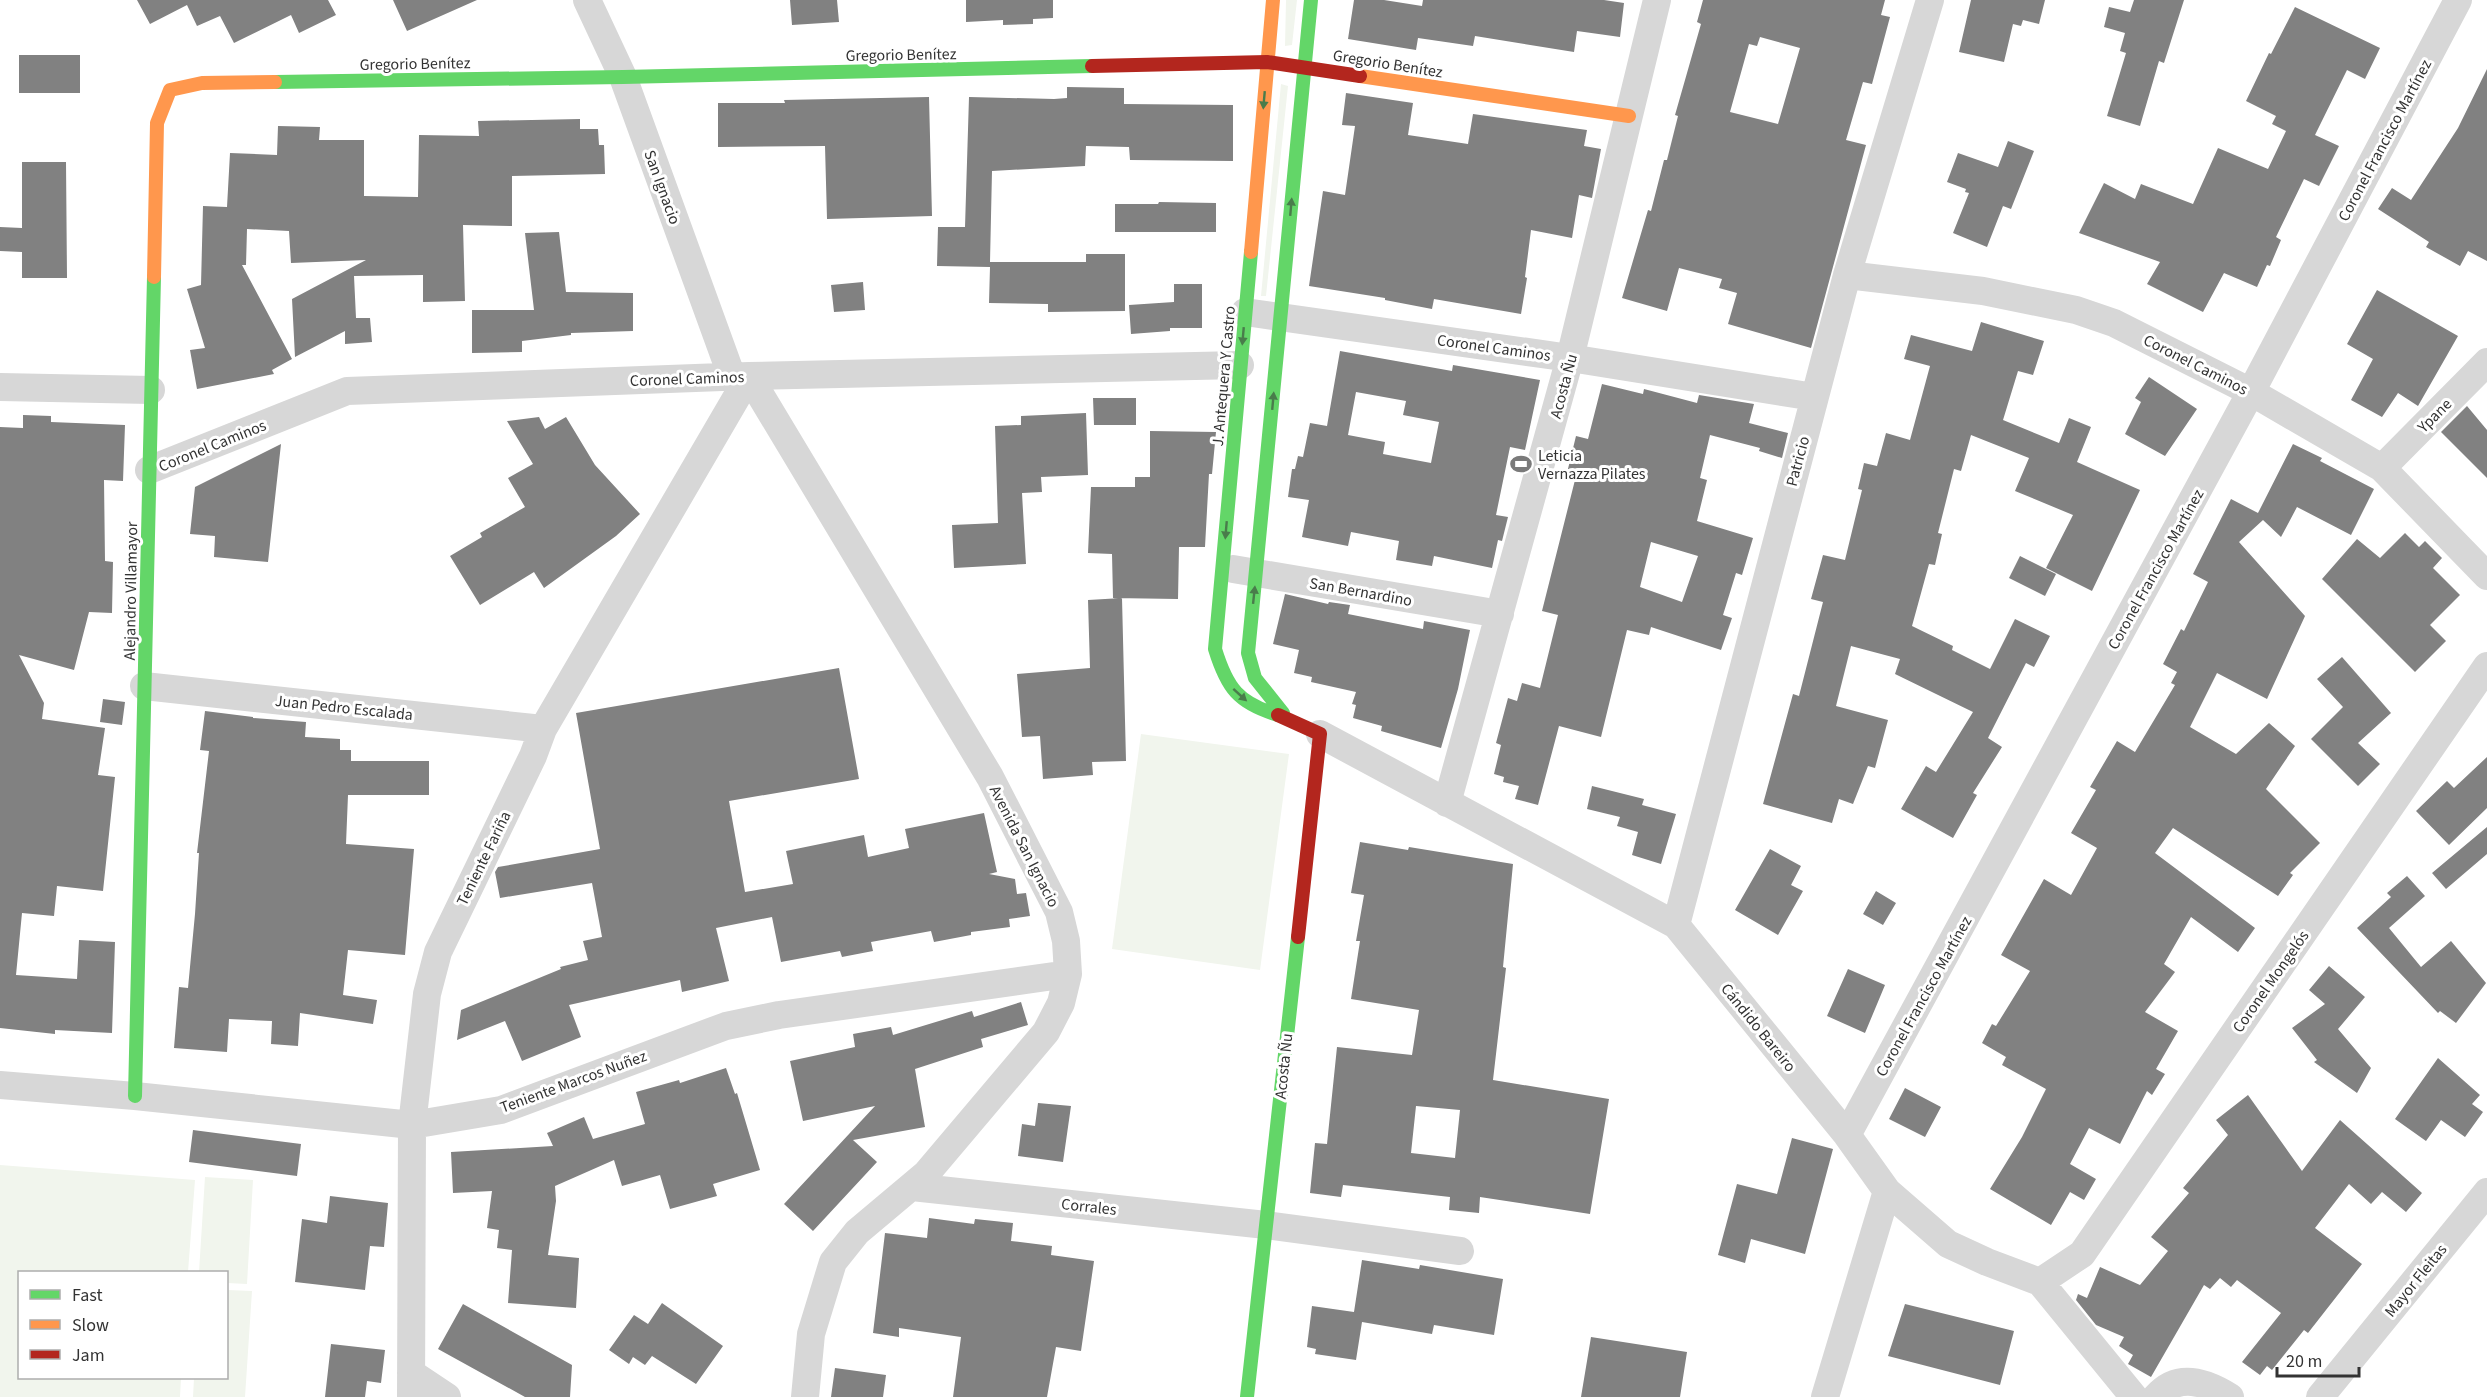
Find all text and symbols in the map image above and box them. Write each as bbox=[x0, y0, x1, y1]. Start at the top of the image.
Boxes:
street label: Gregorio Benítez bbox=[845, 43, 957, 67]
street label: Gregorio Benítez bbox=[1331, 44, 1445, 84]
street label: Gregorio Benítez bbox=[359, 52, 471, 76]
street label: Coronel Francisco Martínez bbox=[2333, 56, 2437, 225]
one-way arrow bbox=[1259, 91, 1269, 110]
street label: San Ignacio bbox=[638, 147, 686, 228]
one-way arrow bbox=[1286, 197, 1296, 216]
street label: J. Antequera Y Castro bbox=[1207, 305, 1241, 447]
one-way arrow bbox=[1238, 327, 1248, 346]
street label: Coronel Caminos bbox=[1436, 329, 1552, 367]
street label: Coronel Caminos bbox=[2140, 329, 2252, 401]
street label: Acosta Ñu bbox=[1545, 352, 1583, 421]
street label: Coronel Caminos bbox=[630, 366, 745, 392]
one-way arrow bbox=[1268, 391, 1278, 410]
street label: Ypane bbox=[2412, 394, 2457, 438]
street label: Coronel Caminos bbox=[155, 414, 270, 478]
street label: Patricio bbox=[1781, 434, 1815, 489]
place label: Leticia Vernazza Pilates bbox=[1538, 445, 1646, 485]
sports icon: Leticia Vernazza Pilates bbox=[1509, 452, 1533, 476]
street label: Coronel Francisco Martínez bbox=[2103, 485, 2209, 654]
street label: Alejandro Villamayor bbox=[119, 521, 143, 661]
one-way arrow bbox=[1221, 521, 1231, 540]
street label: San Bernardino bbox=[1308, 572, 1414, 612]
one-way arrow bbox=[1249, 586, 1259, 605]
one-way arrow bbox=[1232, 688, 1247, 702]
street label: Juan Pedro Escalada bbox=[274, 690, 414, 726]
street label: Avenida San Ignacio bbox=[984, 782, 1064, 911]
street label: Teniente Fariña bbox=[451, 807, 516, 909]
street label: Coronel Francisco Martínez bbox=[1871, 912, 1977, 1081]
street label: Coronel Mongelós bbox=[2227, 926, 2314, 1037]
street label: Cándido Bareiro bbox=[1716, 979, 1801, 1077]
street label: Acosta Ñu bbox=[1270, 1032, 1298, 1100]
street label: Teniente Marcos Nuñez bbox=[497, 1045, 650, 1119]
street label: Corrales bbox=[1060, 1193, 1118, 1221]
street label: Mayor Fleitas bbox=[2379, 1239, 2452, 1322]
legend bbox=[18, 1271, 228, 1379]
text: Fast bbox=[72, 1283, 103, 1308]
text: Slow bbox=[72, 1313, 109, 1338]
scale bar bbox=[2277, 1340, 2360, 1378]
text: Jam bbox=[72, 1343, 105, 1368]
text: 20 m bbox=[2286, 1349, 2322, 1374]

